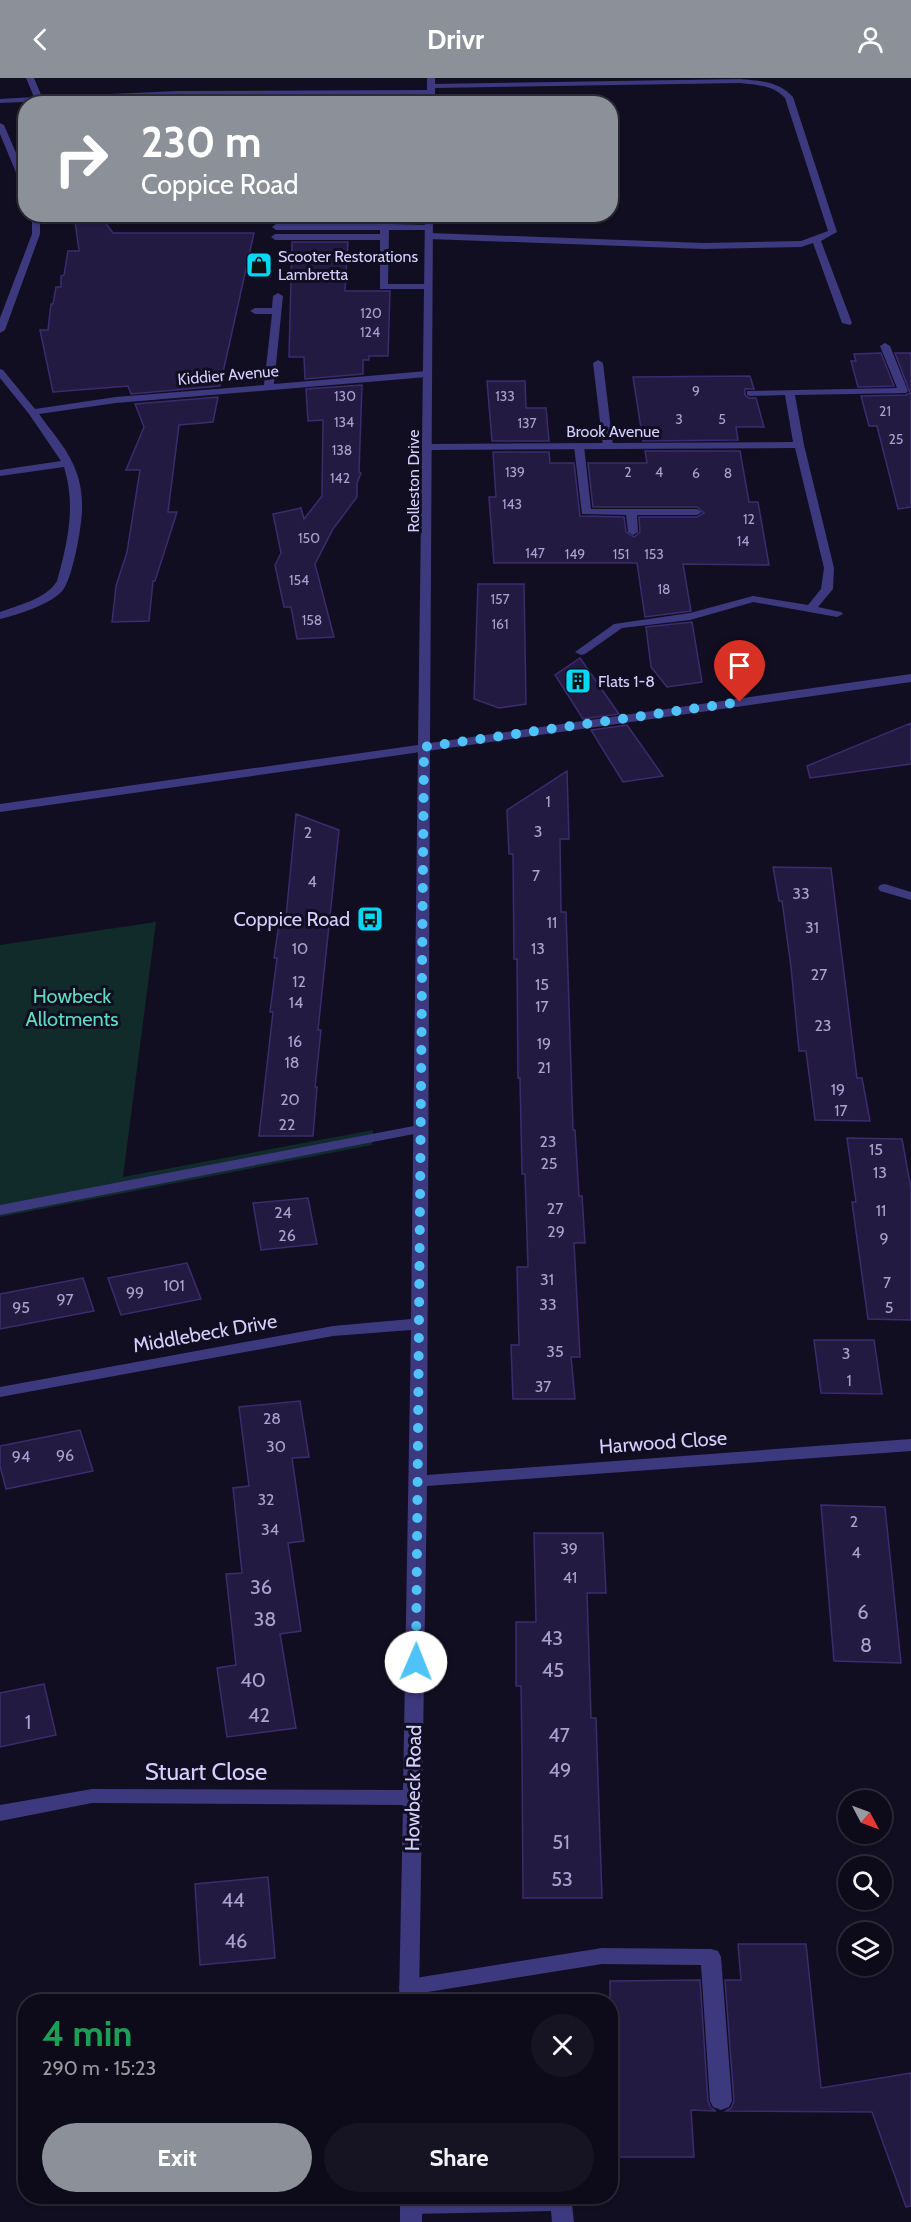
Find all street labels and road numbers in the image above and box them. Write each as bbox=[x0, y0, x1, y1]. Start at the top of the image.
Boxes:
street label: Kiddier Avenue bbox=[177, 361, 279, 389]
street label: Brook Avenue bbox=[566, 422, 660, 441]
street label: Rolleston Drive bbox=[404, 430, 423, 533]
street label: Middlebeck Drive bbox=[131, 1308, 279, 1358]
street label: Harwood Close bbox=[598, 1426, 728, 1458]
street label: Howbeck Road bbox=[400, 1725, 426, 1851]
street label: Stuart Close bbox=[145, 1757, 267, 1786]

